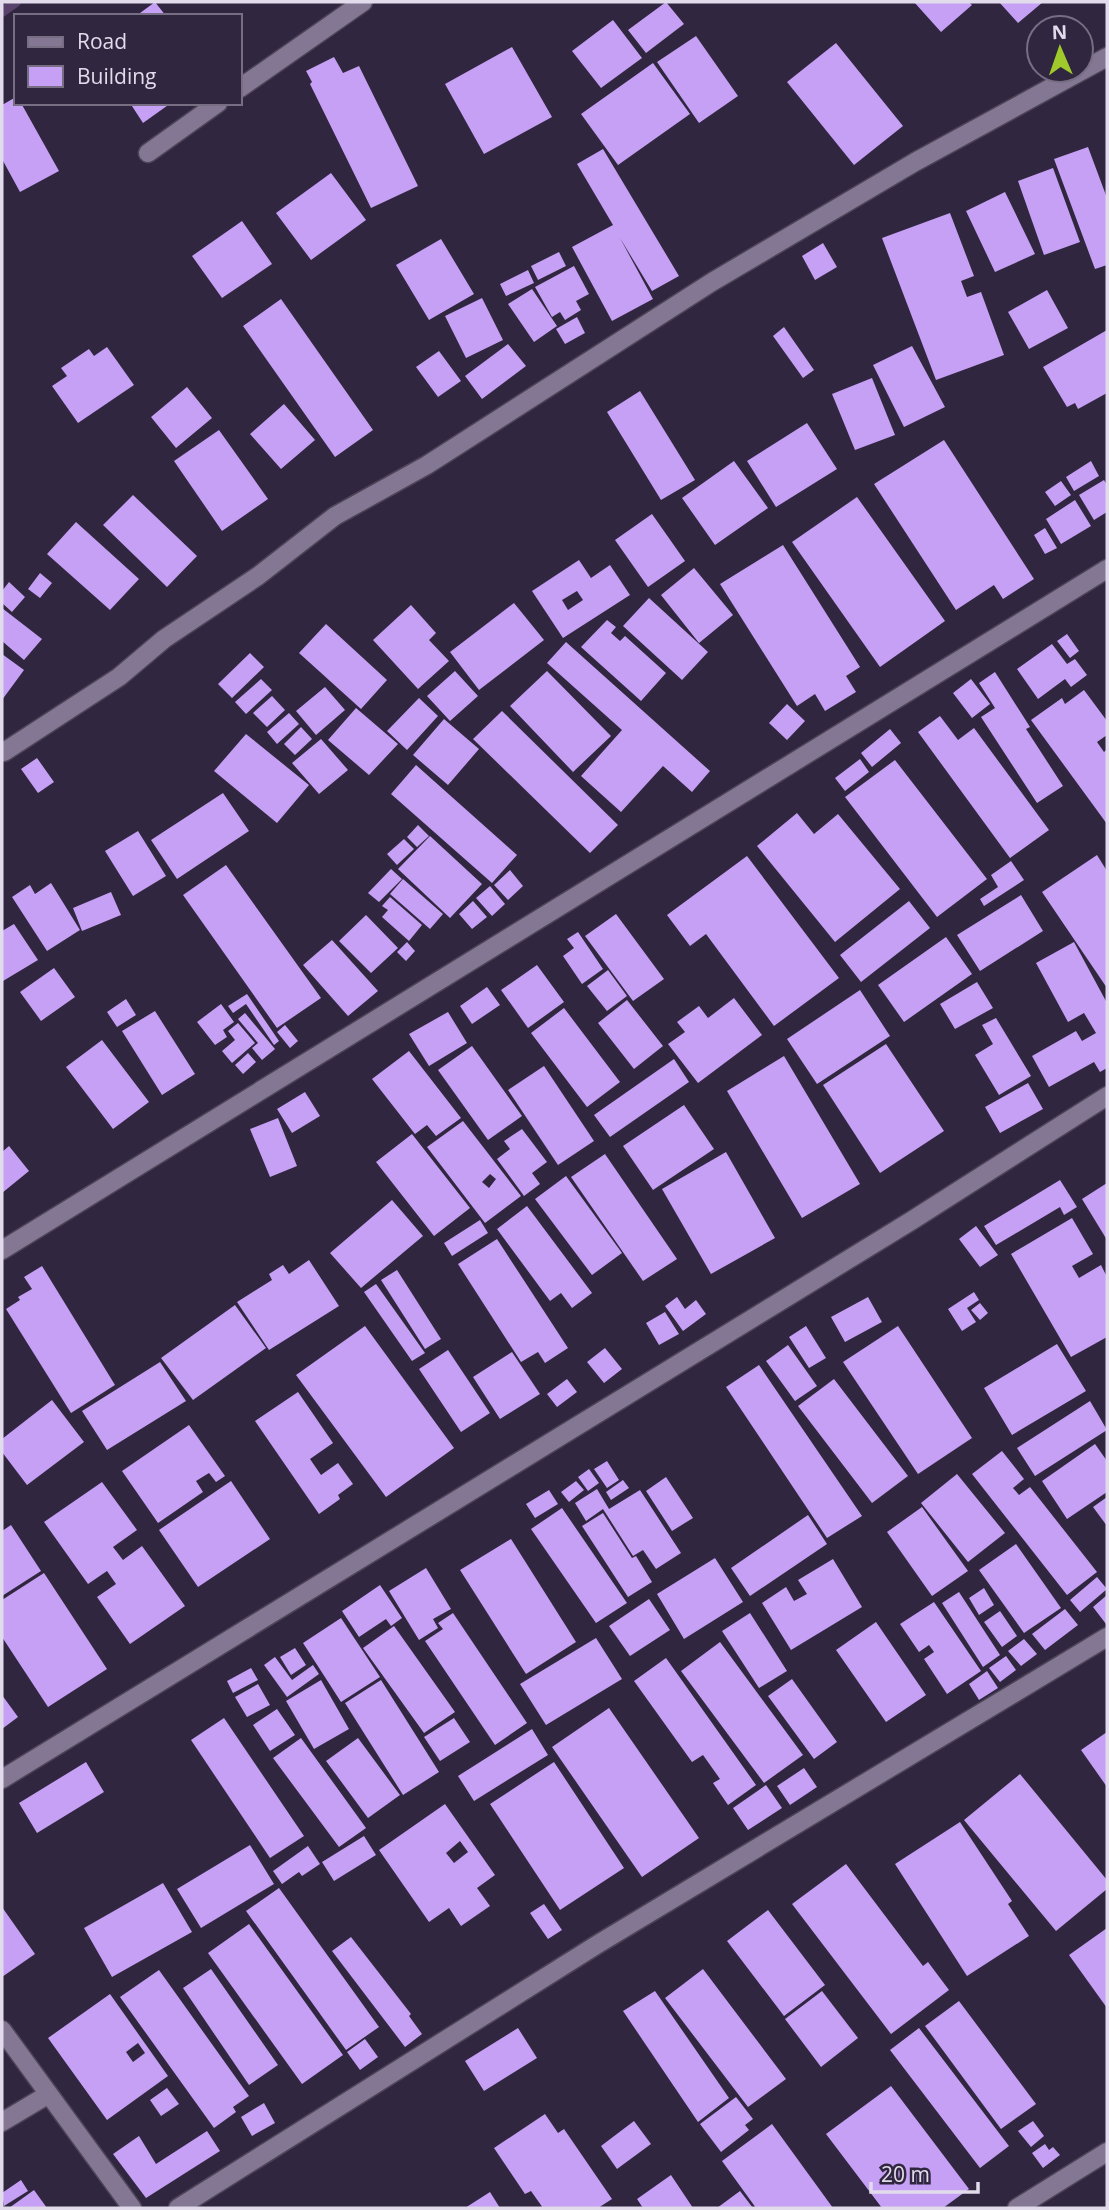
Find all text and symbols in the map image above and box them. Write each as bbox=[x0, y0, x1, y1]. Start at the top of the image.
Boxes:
legend bbox=[14, 14, 242, 105]
north arrow bbox=[1025, 14, 1095, 84]
text: N bbox=[1051, 19, 1068, 45]
text: Road bbox=[77, 27, 127, 55]
text: Building bbox=[77, 62, 156, 90]
scale bar bbox=[871, 2150, 978, 2194]
text: 20 m bbox=[881, 2160, 930, 2188]

